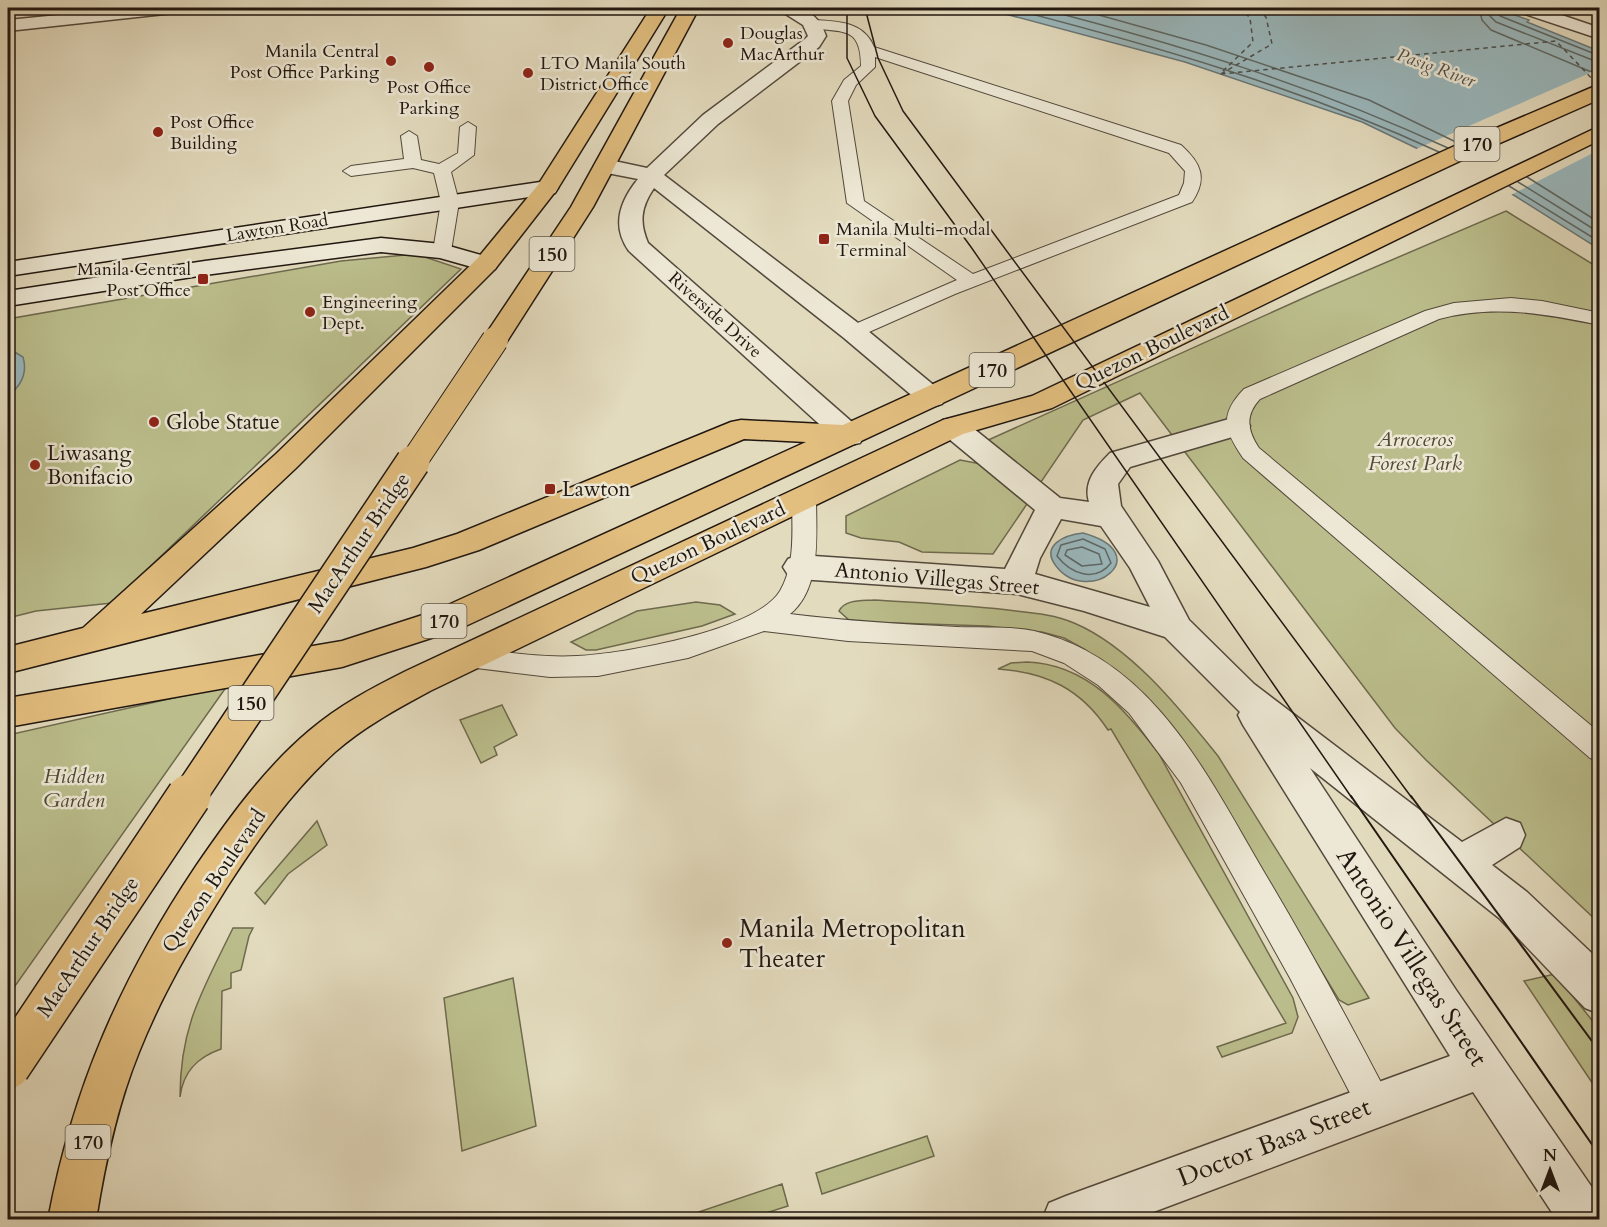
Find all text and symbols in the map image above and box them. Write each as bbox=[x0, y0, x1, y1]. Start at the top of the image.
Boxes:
place label: Douglas MacArthur bbox=[740, 21, 825, 67]
marker: Douglas MacArthur bbox=[721, 36, 735, 50]
place label: Manila Central Post Office Parking bbox=[230, 39, 380, 85]
water label: Pasig River bbox=[1393, 42, 1480, 94]
place label: LTO Manila South District Office bbox=[540, 51, 686, 97]
marker: Manila Central Post Office Parking bbox=[384, 54, 398, 68]
marker: Post Office Parking bbox=[422, 60, 436, 74]
marker: LTO Manila South District Office bbox=[521, 66, 535, 80]
place label: Post Office Parking bbox=[387, 75, 471, 121]
place label: Post Office Building bbox=[170, 110, 254, 156]
marker: Post Office Building bbox=[151, 125, 165, 139]
road number: 170 bbox=[1454, 127, 1500, 161]
street label: Lawton Road bbox=[224, 208, 330, 248]
place label: Manila Multi-modal Terminal bbox=[836, 217, 991, 263]
marker: Manila Multi-modal Terminal bbox=[817, 232, 831, 246]
road number: 150 bbox=[530, 237, 574, 271]
place label: Manila Central Post Office bbox=[77, 257, 191, 303]
street label: Riverside Drive bbox=[663, 266, 767, 364]
marker: Manila Central Post Office bbox=[196, 272, 210, 286]
place label: Engineering Dept. bbox=[322, 290, 418, 336]
street label: Quezon Boulevard bbox=[1070, 298, 1234, 398]
marker: Engineering Dept. bbox=[303, 305, 317, 319]
road number: 170 bbox=[970, 353, 1014, 387]
place label: Globe Statue bbox=[166, 408, 280, 437]
marker: Globe Statue bbox=[147, 415, 161, 429]
park label: Arroceros Forest Park bbox=[1368, 425, 1462, 478]
place label: Liwasang Bonifacio bbox=[47, 439, 133, 492]
marker: Liwasang Bonifacio bbox=[28, 458, 42, 472]
street label: MacArthur Bridge bbox=[301, 467, 417, 619]
place label: Lawton bbox=[562, 475, 631, 504]
marker: Lawton bbox=[543, 482, 557, 496]
street label: Quezon Boulevard bbox=[626, 494, 790, 592]
street label: Antonio Villegas Street bbox=[833, 556, 1041, 602]
road number: 170 bbox=[422, 604, 466, 638]
road number: 150 bbox=[228, 686, 274, 720]
park label: Hidden Garden bbox=[43, 762, 105, 815]
street label: Quezon Boulevard bbox=[155, 803, 273, 959]
street label: Antonio Villegas Street bbox=[1328, 841, 1496, 1073]
street label: MacArthur Bridge bbox=[30, 871, 146, 1023]
place label: Manila Metropolitan Theater bbox=[739, 911, 966, 976]
marker: Manila Metropolitan Theater bbox=[720, 936, 734, 950]
street label: Doctor Basa Street bbox=[1172, 1089, 1376, 1195]
road number: 170 bbox=[66, 1125, 110, 1159]
north arrow bbox=[1520, 1140, 1580, 1200]
text: N bbox=[1543, 1145, 1557, 1167]

